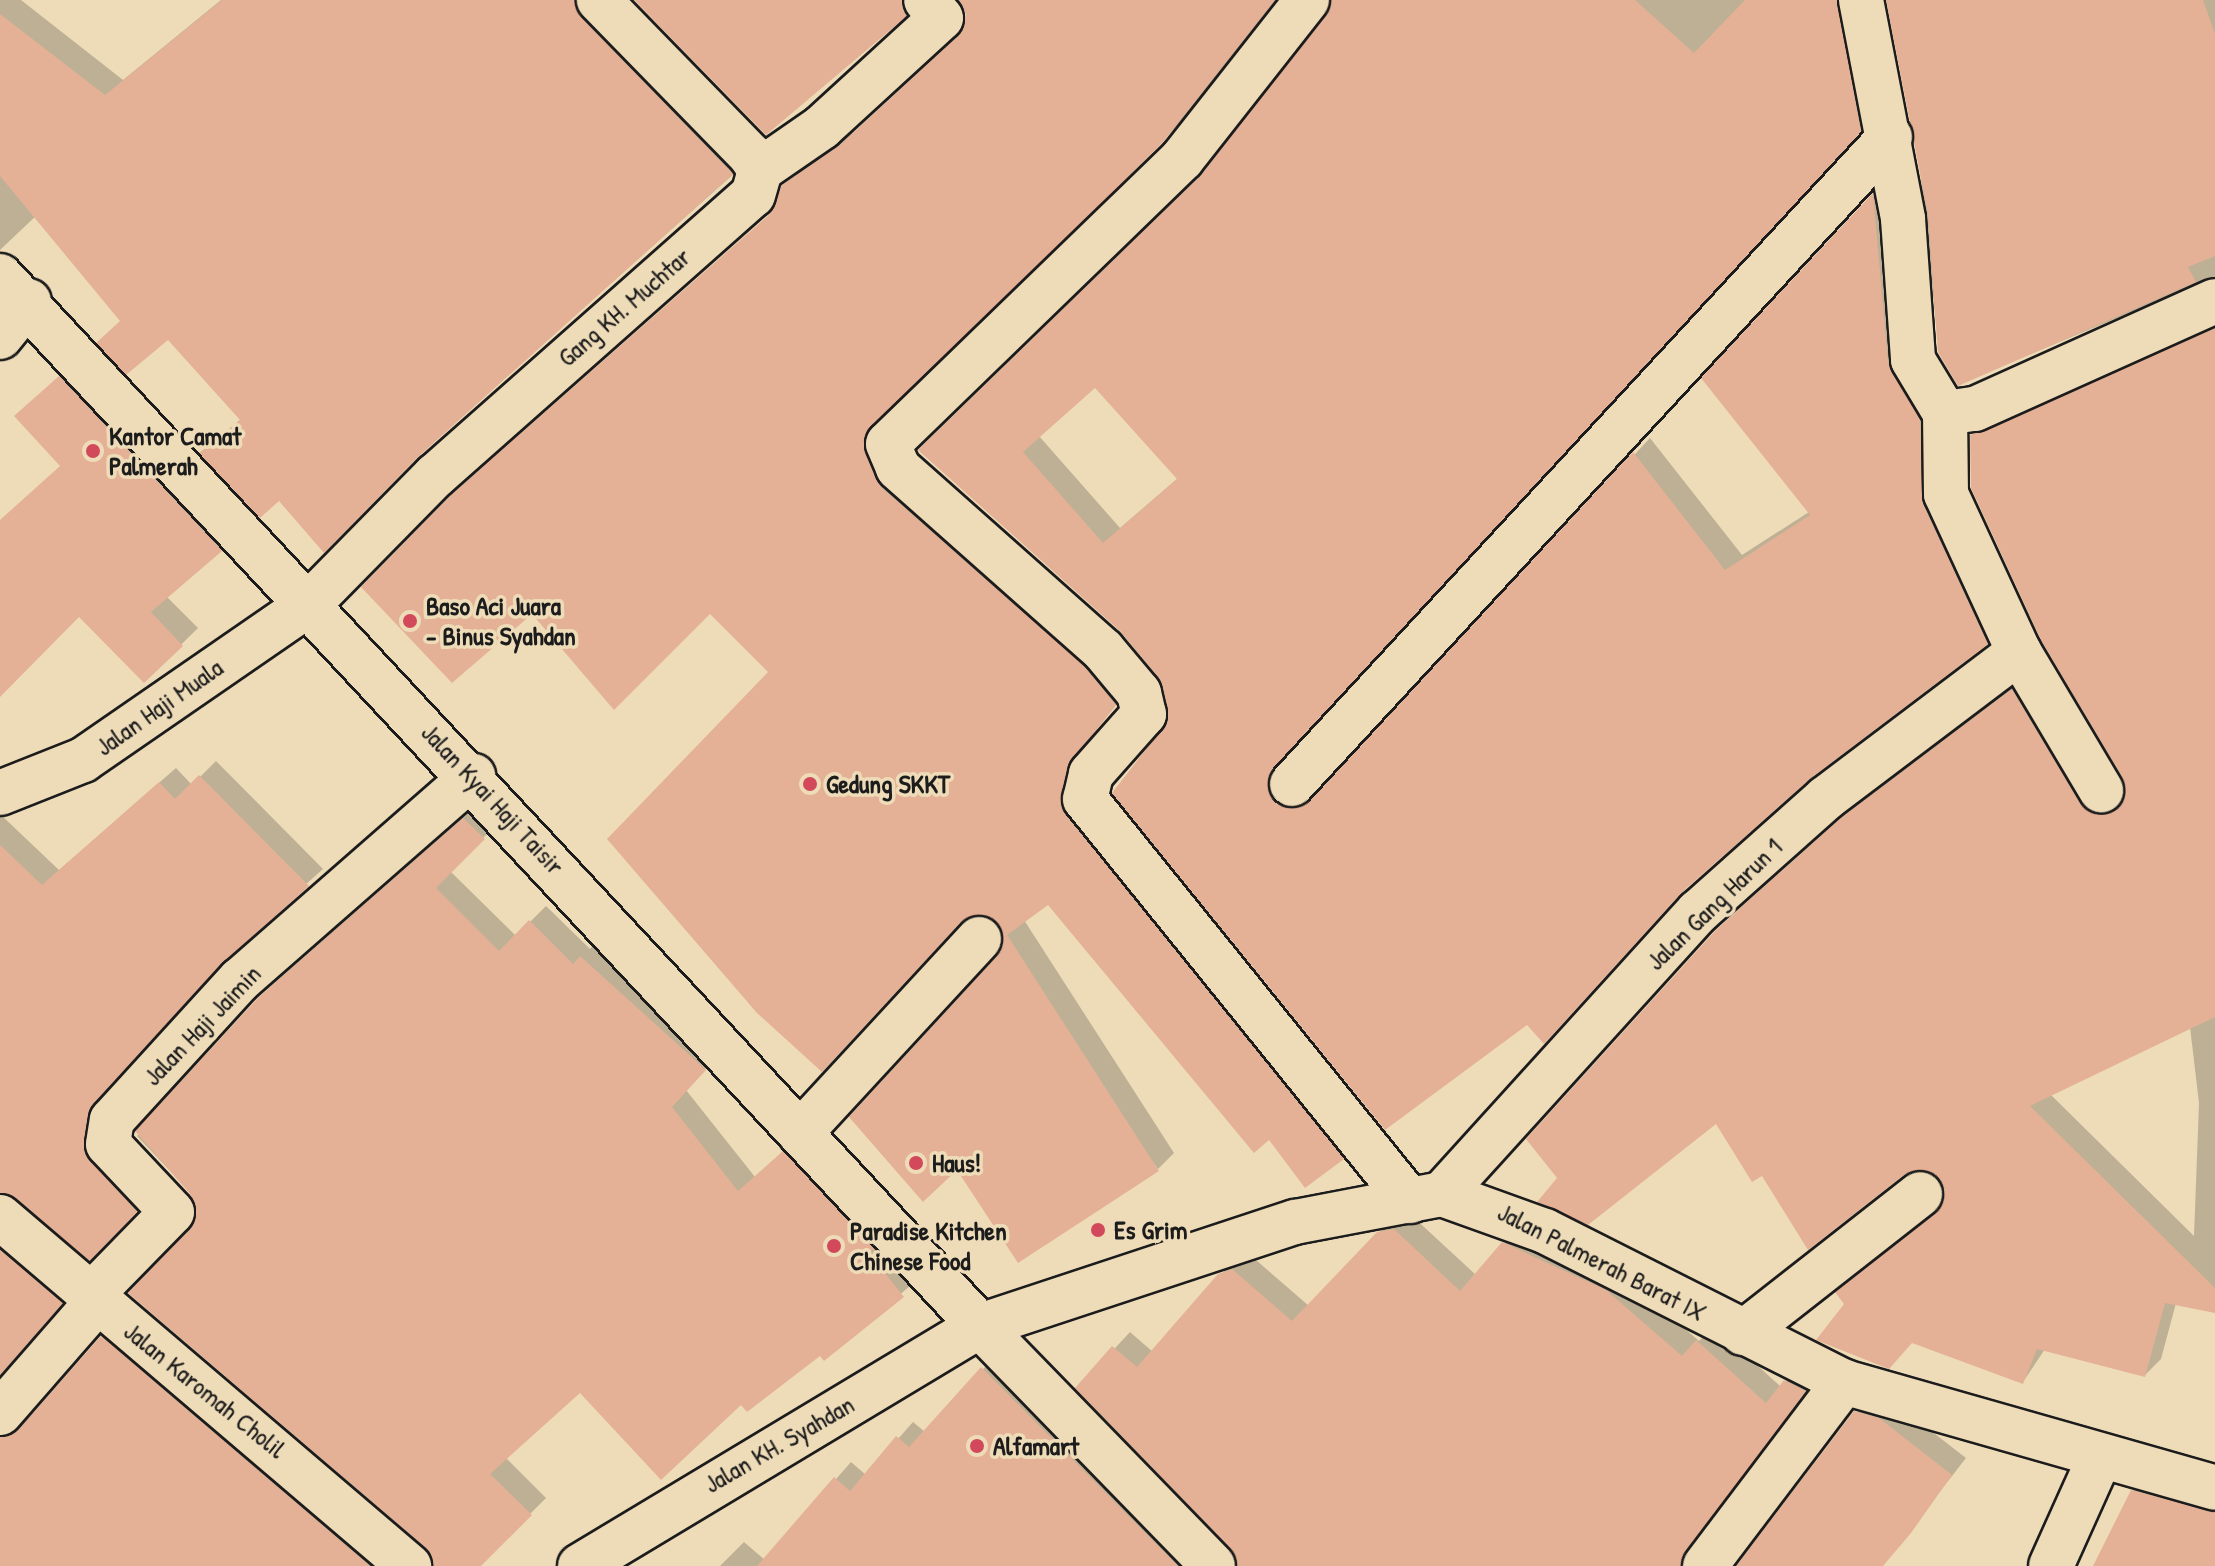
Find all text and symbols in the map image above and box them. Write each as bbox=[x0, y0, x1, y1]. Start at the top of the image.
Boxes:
street label: Gang KH. Muchtar bbox=[551, 241, 697, 373]
place label: Kantor Camat Palmerah bbox=[109, 420, 241, 482]
marker: Kantor Camat Palmerah bbox=[84, 442, 102, 460]
place label: Baso Aci Juara - Binus Syahdan bbox=[426, 590, 576, 652]
marker: Baso Aci Juara - Binus Syahdan bbox=[401, 612, 419, 630]
street label: Jalan Haji Muala bbox=[89, 652, 229, 762]
street label: Jalan Kyai Haji Taisir bbox=[415, 717, 571, 881]
place label: Gedung SKKT bbox=[826, 768, 950, 800]
marker: Gedung SKKT bbox=[801, 775, 819, 793]
street label: Jalan Gang Harun 1 bbox=[1640, 831, 1788, 977]
street label: Jalan Haji Jaimin bbox=[137, 958, 267, 1092]
place label: Haus! bbox=[932, 1147, 981, 1179]
marker: Haus! bbox=[907, 1154, 925, 1172]
street label: Jalan Palmerah Barat IX bbox=[1493, 1196, 1711, 1328]
place label: Es Grim bbox=[1114, 1214, 1187, 1246]
place label: Paradise Kitchen Chinese Food bbox=[850, 1215, 1007, 1276]
marker: Es Grim bbox=[1089, 1221, 1107, 1239]
marker: Paradise Kitchen Chinese Food bbox=[825, 1237, 843, 1255]
street label: Jalan Karomah Cholil bbox=[118, 1315, 292, 1465]
street label: Jalan KH. Syahdan bbox=[698, 1388, 860, 1500]
place label: Alfamart bbox=[993, 1430, 1079, 1462]
marker: Alfamart bbox=[968, 1437, 986, 1455]

